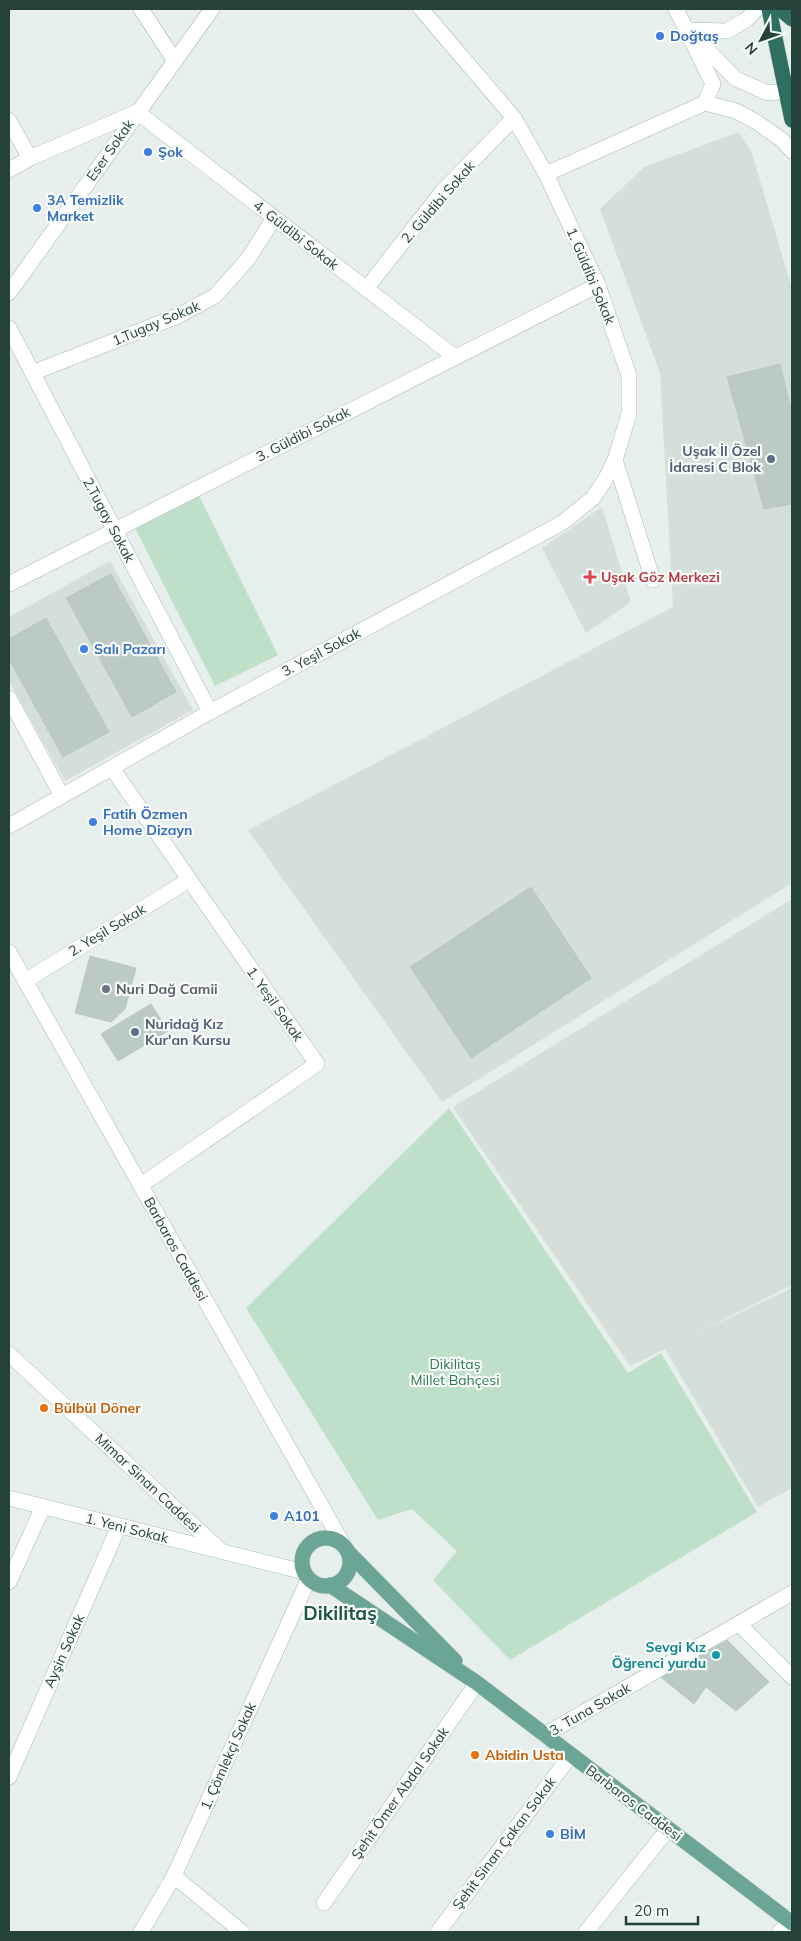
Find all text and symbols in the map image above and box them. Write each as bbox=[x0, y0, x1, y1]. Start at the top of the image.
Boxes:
north arrow bbox=[736, 15, 786, 65]
place label: Doğtaş bbox=[670, 27, 719, 45]
marker: Doğtaş bbox=[654, 30, 666, 42]
text: N bbox=[741, 39, 761, 58]
street label: Eser Sokak bbox=[82, 115, 138, 184]
place label: Şok bbox=[158, 143, 183, 161]
marker: Şok bbox=[142, 146, 154, 158]
street label: 2. Güldibi Sokak bbox=[397, 156, 479, 247]
place label: 3A Temizlik Market bbox=[47, 191, 124, 225]
street label: 4. Güldibi Sokak bbox=[250, 196, 343, 274]
marker: 3A Temizlik Market bbox=[31, 202, 43, 214]
street label: 1. Güldibi Sokak bbox=[562, 225, 620, 328]
street label: 1.Tugay Sokak bbox=[109, 296, 203, 350]
street label: 3. Güldibi Sokak bbox=[253, 402, 354, 466]
place label: Uşak İl Özel İdaresi C Blok bbox=[669, 442, 761, 476]
marker: Uşak İl Özel İdaresi C Blok bbox=[765, 453, 777, 465]
street label: 2.Tugay Sokak bbox=[79, 474, 139, 566]
place label: Uşak Göz Merkezi bbox=[601, 568, 720, 586]
marker: Uşak Göz Merkezi bbox=[583, 570, 597, 584]
street label: 3. Yeşil Sokak bbox=[278, 623, 364, 680]
place label: Salı Pazarı bbox=[94, 640, 166, 658]
marker: Salı Pazarı bbox=[78, 643, 90, 655]
place label: Fatih Özmen Home Dizayn bbox=[103, 805, 193, 839]
marker: Fatih Özmen Home Dizayn bbox=[87, 816, 99, 828]
street label: 2. Yeşil Sokak bbox=[65, 899, 150, 960]
street label: 1. Yeşil Sokak bbox=[243, 963, 308, 1045]
place label: Nuri Dağ Camii bbox=[116, 980, 218, 998]
marker: Nuri Dağ Camii bbox=[100, 983, 112, 995]
place label: Nuridağ Kız Kur'an Kursu bbox=[145, 1015, 231, 1049]
marker: Nuridağ Kız Kur'an Kursu bbox=[129, 1026, 141, 1038]
street label: Barbaros Caddesi bbox=[140, 1194, 212, 1304]
park label: Dikilitaş Millet Bahçesi bbox=[411, 1355, 499, 1389]
place label: Bülbül Döner bbox=[54, 1399, 141, 1417]
marker: Bülbül Döner bbox=[38, 1402, 50, 1414]
street label: Mimar Sinan Caddesi bbox=[91, 1429, 205, 1537]
place label: A101 bbox=[284, 1507, 320, 1525]
street label: 1. Yeni Sokak bbox=[84, 1509, 171, 1547]
marker: A101 bbox=[268, 1510, 280, 1522]
district label: Dikilitaş bbox=[303, 1601, 377, 1625]
street label: Ayşin Sokak bbox=[40, 1611, 89, 1691]
place label: Sevgi Kız Öğrenci yurdu bbox=[612, 1638, 706, 1672]
marker: Sevgi Kız Öğrenci yurdu bbox=[710, 1649, 722, 1661]
street label: 3. Tuna Sokak bbox=[546, 1678, 634, 1739]
street label: 1. Çömlekçi Sokak bbox=[196, 1699, 260, 1813]
street label: Şehit Ömer Abdal Sokak bbox=[347, 1723, 453, 1863]
place label: Abidin Usta bbox=[485, 1746, 564, 1764]
marker: Abidin Usta bbox=[469, 1749, 481, 1761]
street label: Barbaros Caddesi bbox=[582, 1761, 686, 1845]
street label: Şehit Sinan Çakan Sokak bbox=[448, 1772, 560, 1913]
place label: BİM bbox=[560, 1825, 586, 1843]
marker: BİM bbox=[544, 1828, 556, 1840]
scale bar bbox=[626, 1894, 698, 1926]
text: 20 m bbox=[634, 1901, 669, 1920]

